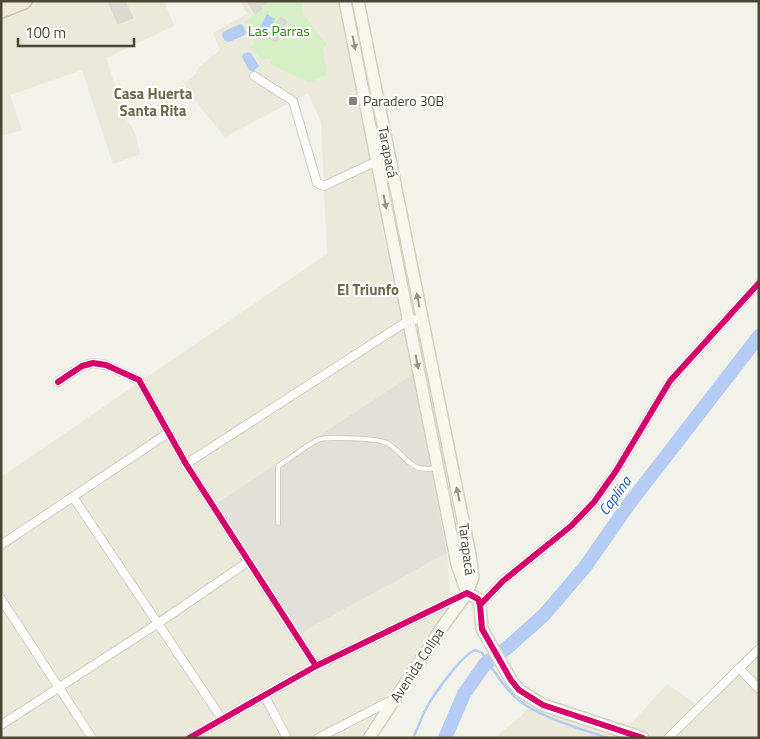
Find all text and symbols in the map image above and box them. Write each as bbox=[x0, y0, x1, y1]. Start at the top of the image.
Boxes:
scale bar bbox=[18, 15, 134, 47]
park label: Las Parras bbox=[248, 20, 310, 41]
text: 100 m bbox=[25, 21, 66, 44]
one-way arrow bbox=[350, 36, 358, 52]
district label: Casa Huerta Santa Rita bbox=[114, 82, 193, 122]
place label: Paradero 30B bbox=[363, 90, 444, 111]
marker: Paradero 30B bbox=[347, 95, 359, 107]
street label: Tarapacá bbox=[373, 124, 404, 180]
one-way arrow bbox=[382, 195, 390, 211]
district label: El Triunfo bbox=[337, 278, 399, 301]
one-way arrow bbox=[414, 292, 422, 308]
one-way arrow bbox=[413, 354, 421, 369]
water label: Caplina bbox=[592, 470, 638, 520]
one-way arrow bbox=[454, 486, 462, 501]
street label: Tarapacá bbox=[454, 522, 481, 576]
street label: Avenida Collpa bbox=[384, 623, 449, 706]

